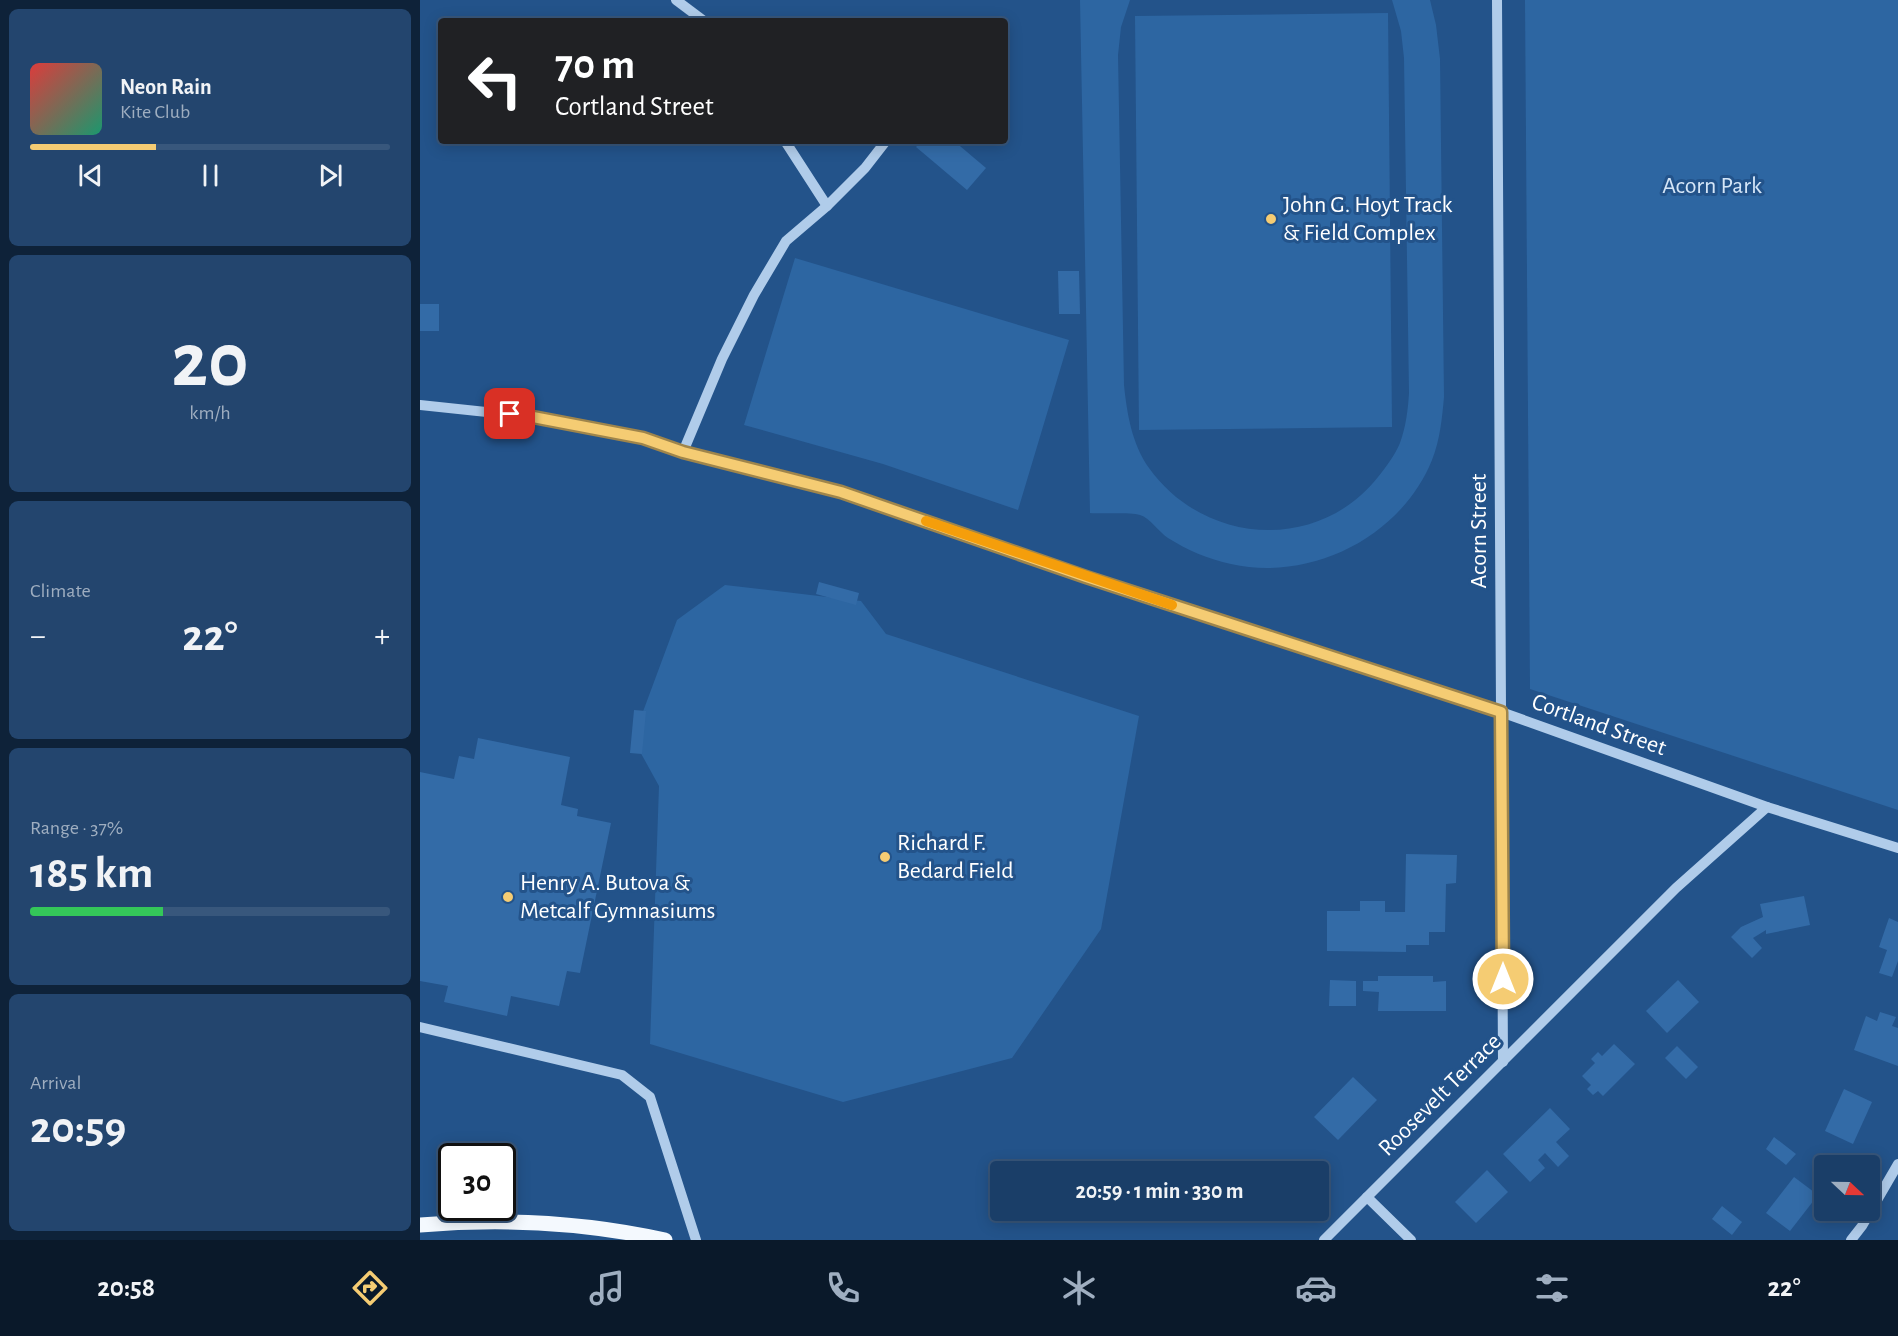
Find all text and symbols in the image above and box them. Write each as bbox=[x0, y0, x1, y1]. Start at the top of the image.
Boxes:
icon: left bbox=[456, 42, 534, 120]
text: 70 m bbox=[555, 44, 635, 86]
text: Neon Rain bbox=[120, 76, 212, 98]
text: Cortland Street bbox=[555, 93, 714, 120]
text: Kite Club bbox=[120, 102, 190, 122]
icon: previous bbox=[74, 159, 107, 192]
icon: pause bbox=[194, 159, 227, 192]
icon: next bbox=[314, 159, 347, 192]
park label: Acorn Park bbox=[1662, 174, 1762, 198]
place label: John G. Hoyt Track & Field Complex bbox=[1283, 193, 1452, 245]
marker: John G. Hoyt Track & Field Complex bbox=[1264, 212, 1278, 226]
text: 20 bbox=[171, 323, 249, 401]
pin bbox=[484, 388, 535, 439]
icon: arrive bbox=[493, 397, 526, 430]
text: km/h bbox=[189, 403, 231, 423]
street label: Acorn Street bbox=[1467, 473, 1491, 588]
text: Climate bbox=[30, 581, 91, 601]
text: 22° bbox=[182, 614, 238, 659]
text: − bbox=[30, 620, 46, 653]
text: + bbox=[374, 620, 390, 653]
street label: Cortland Street bbox=[1529, 690, 1670, 761]
text: Range · 37% bbox=[30, 818, 123, 838]
place label: Richard F. Bedard Field bbox=[897, 831, 1014, 883]
marker: Richard F. Bedard Field bbox=[878, 850, 892, 864]
text: 185 km bbox=[30, 851, 153, 896]
place label: Henry A. Butova & Metcalf Gymnasiums bbox=[520, 871, 715, 923]
marker: Henry A. Butova & Metcalf Gymnasiums bbox=[501, 890, 515, 904]
position arrow bbox=[1471, 947, 1535, 1011]
street label: Roosevelt Terrace bbox=[1374, 1029, 1506, 1161]
text: Arrival bbox=[30, 1073, 81, 1093]
text: 20:59 bbox=[30, 1106, 126, 1151]
speed limit sign: 30 bbox=[438, 1143, 516, 1221]
north arrow bbox=[1814, 1155, 1880, 1221]
map controls bbox=[1814, 1155, 1880, 1221]
text: 20:59 · 1 min · 330 m bbox=[1075, 1180, 1244, 1202]
icon: directions bbox=[349, 1267, 391, 1309]
icon: music bbox=[586, 1267, 628, 1309]
icon: phone bbox=[822, 1267, 864, 1309]
icon: climate bbox=[1058, 1267, 1100, 1309]
icon: car bbox=[1295, 1267, 1337, 1309]
icon: filters bbox=[1531, 1267, 1573, 1309]
text: 20:58 bbox=[97, 1274, 155, 1301]
text: 22° bbox=[1767, 1274, 1801, 1301]

